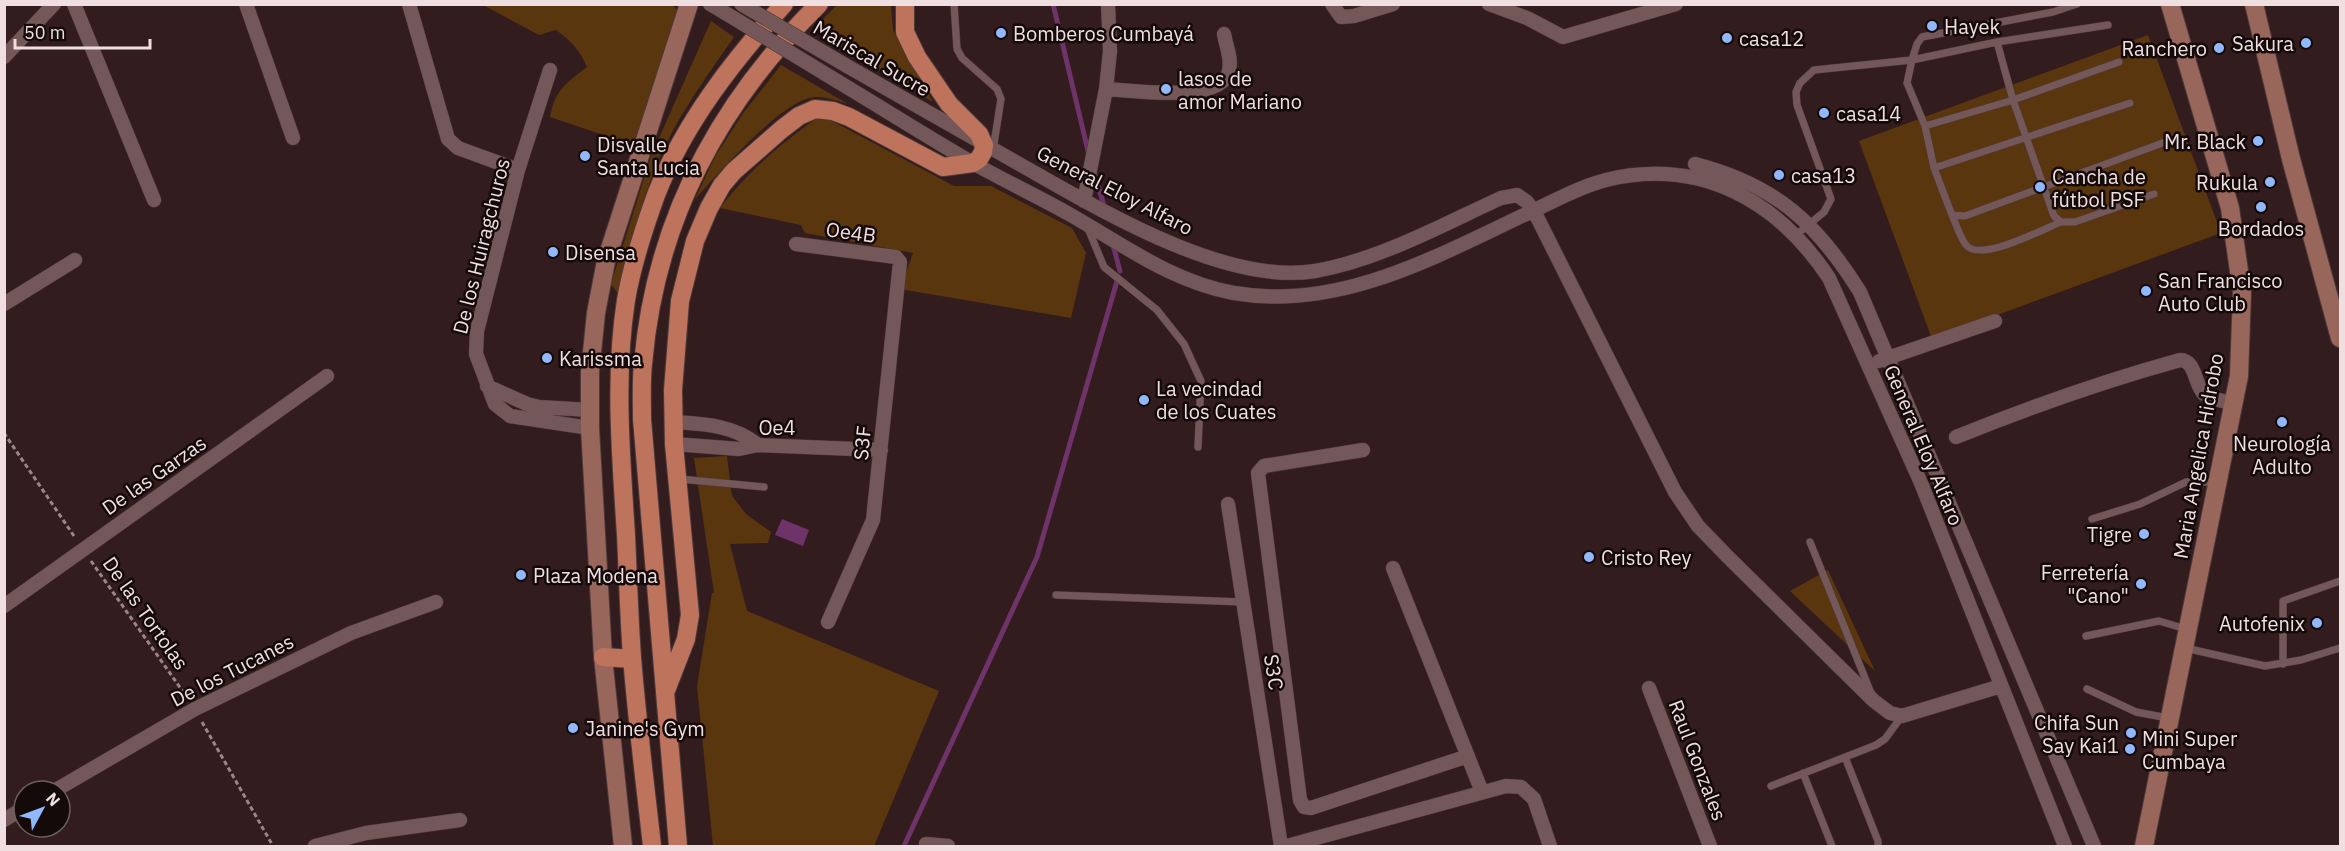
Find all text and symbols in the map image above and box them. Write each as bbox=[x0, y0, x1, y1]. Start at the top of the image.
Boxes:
scale bar bbox=[15, 12, 150, 50]
place label: Hayek bbox=[1944, 13, 2001, 40]
street label: Mariscal Sucre bbox=[808, 14, 936, 102]
marker: Hayek bbox=[1925, 19, 1939, 33]
place label: Bomberos Cumbayá bbox=[1013, 20, 1194, 47]
text: 50 m bbox=[24, 21, 66, 44]
place label: casa12 bbox=[1739, 25, 1804, 52]
marker: Bomberos Cumbayá bbox=[994, 26, 1008, 40]
place label: Sakura bbox=[2232, 30, 2294, 57]
marker: casa12 bbox=[1720, 31, 1734, 45]
place label: Ranchero bbox=[2122, 35, 2207, 62]
marker: Sakura bbox=[2299, 36, 2313, 50]
marker: Ranchero bbox=[2212, 41, 2226, 55]
place label: lasos de amor Mariano bbox=[1178, 65, 1302, 115]
marker: lasos de amor Mariano bbox=[1159, 82, 1173, 96]
place label: casa14 bbox=[1836, 100, 1901, 127]
marker: casa14 bbox=[1817, 106, 1831, 120]
place label: Mr. Black bbox=[2164, 128, 2246, 155]
place label: Disvalle Santa Lucia bbox=[597, 131, 700, 181]
marker: Mr. Black bbox=[2251, 134, 2265, 148]
street label: General Eloy Alfaro bbox=[1032, 139, 1198, 241]
marker: Disvalle Santa Lucia bbox=[578, 149, 592, 163]
street label: De los Huiragchuros bbox=[446, 155, 516, 337]
place label: casa13 bbox=[1791, 162, 1856, 189]
place label: Cancha de fútbol PSF bbox=[2052, 163, 2146, 213]
marker: casa13 bbox=[1772, 168, 1786, 182]
place label: Rukula bbox=[2196, 169, 2258, 196]
marker: Rukula bbox=[2263, 175, 2277, 189]
marker: Cancha de fútbol PSF bbox=[2033, 180, 2047, 194]
marker: Bordados bbox=[2254, 200, 2268, 214]
street label: Oe4B bbox=[824, 215, 878, 249]
place label: Bordados bbox=[2218, 215, 2304, 242]
place label: Disensa bbox=[565, 239, 636, 266]
marker: Disensa bbox=[546, 245, 560, 259]
place label: San Francisco Auto Club bbox=[2158, 267, 2282, 317]
marker: San Francisco Auto Club bbox=[2139, 284, 2153, 298]
place label: Karissma bbox=[559, 345, 642, 372]
marker: Karissma bbox=[540, 351, 554, 365]
street label: Maria Angelica Hidrobo bbox=[2167, 351, 2229, 561]
street label: General Eloy Alfaro bbox=[1878, 361, 1970, 529]
place label: La vecindad de los Cuates bbox=[1156, 375, 1277, 425]
marker: La vecindad de los Cuates bbox=[1137, 393, 1151, 407]
street label: Oe4 bbox=[758, 414, 796, 441]
marker: Neurología Adulto bbox=[2275, 415, 2289, 429]
street label: S3F bbox=[847, 424, 877, 462]
street label: De las Garzas bbox=[97, 429, 211, 521]
place label: Neurología Adulto bbox=[2233, 430, 2331, 480]
place label: Tigre bbox=[2087, 521, 2132, 548]
marker: Tigre bbox=[2137, 527, 2151, 541]
place label: Cristo Rey bbox=[1601, 544, 1692, 571]
marker: Cristo Rey bbox=[1582, 550, 1596, 564]
street label: De las Tortolas bbox=[97, 551, 195, 675]
place label: Ferretería "Cano" bbox=[2041, 559, 2129, 609]
place label: Plaza Modena bbox=[533, 562, 658, 589]
marker: Plaza Modena bbox=[514, 568, 528, 582]
marker: Ferretería "Cano" bbox=[2134, 577, 2148, 591]
place label: Autofenix bbox=[2219, 610, 2305, 637]
marker: Autofenix bbox=[2310, 616, 2324, 630]
street label: De los Tucanes bbox=[166, 627, 298, 713]
street label: S3C bbox=[1258, 652, 1290, 692]
street label: Raul Gonzales bbox=[1663, 696, 1733, 824]
place label: Chifa Sun Say Kai1 bbox=[2034, 709, 2119, 759]
place label: Janine's Gym bbox=[585, 715, 705, 742]
marker: Janine's Gym bbox=[566, 721, 580, 735]
place label: Mini Super Cumbaya bbox=[2142, 725, 2237, 775]
marker: Chifa Sun Say Kai1 bbox=[2124, 726, 2138, 740]
marker: Mini Super Cumbaya bbox=[2123, 742, 2137, 756]
north arrow bbox=[12, 779, 72, 839]
text: N bbox=[42, 788, 65, 810]

